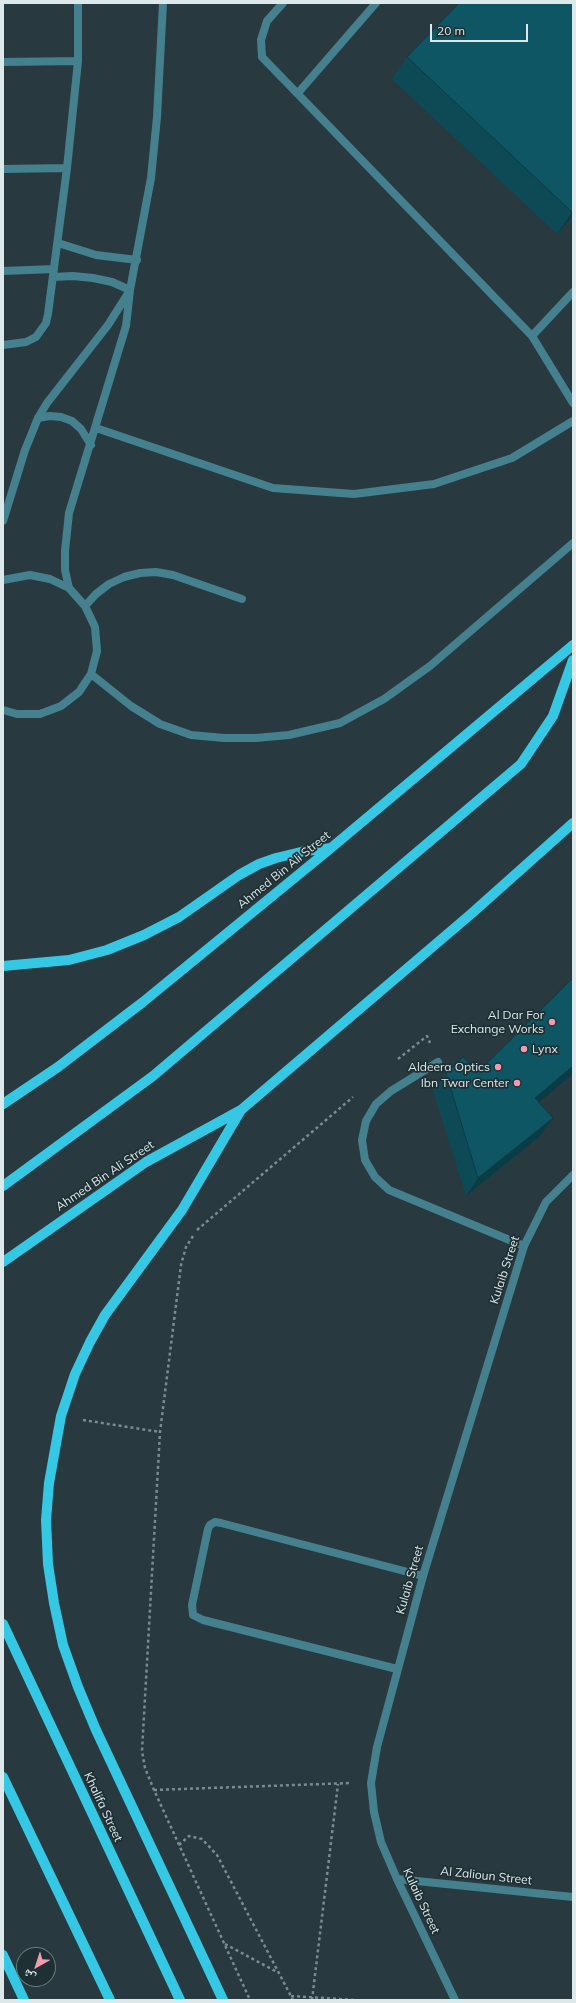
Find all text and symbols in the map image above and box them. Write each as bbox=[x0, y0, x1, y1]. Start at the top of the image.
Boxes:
scale bar bbox=[432, 16, 530, 42]
text: 20 m bbox=[437, 23, 465, 38]
street label: Ahmed Bin Ali Street bbox=[235, 828, 333, 912]
place label: Al Dar For Exchange Works bbox=[451, 1008, 544, 1036]
marker: Al Dar For Exchange Works bbox=[547, 1017, 557, 1027]
place label: Lynx bbox=[532, 1042, 558, 1056]
marker: Lynx bbox=[519, 1044, 529, 1054]
place label: Aldeera Optics bbox=[408, 1060, 490, 1074]
marker: Aldeera Optics bbox=[493, 1062, 503, 1072]
place label: Ibn Twar Center bbox=[421, 1076, 509, 1090]
marker: Ibn Twar Center bbox=[512, 1078, 522, 1088]
street label: Ahmed Bin Ali Street bbox=[53, 1138, 157, 1214]
street label: Kulaib Street bbox=[487, 1234, 523, 1306]
street label: Kulaib Street bbox=[393, 1544, 427, 1616]
street label: Khalifa Street bbox=[81, 1770, 125, 1844]
street label: Al Zalioun Street bbox=[440, 1864, 532, 1888]
street label: Kulaib Street bbox=[400, 1866, 442, 1936]
north arrow bbox=[16, 1947, 56, 1987]
text: ش bbox=[20, 1966, 38, 1985]

